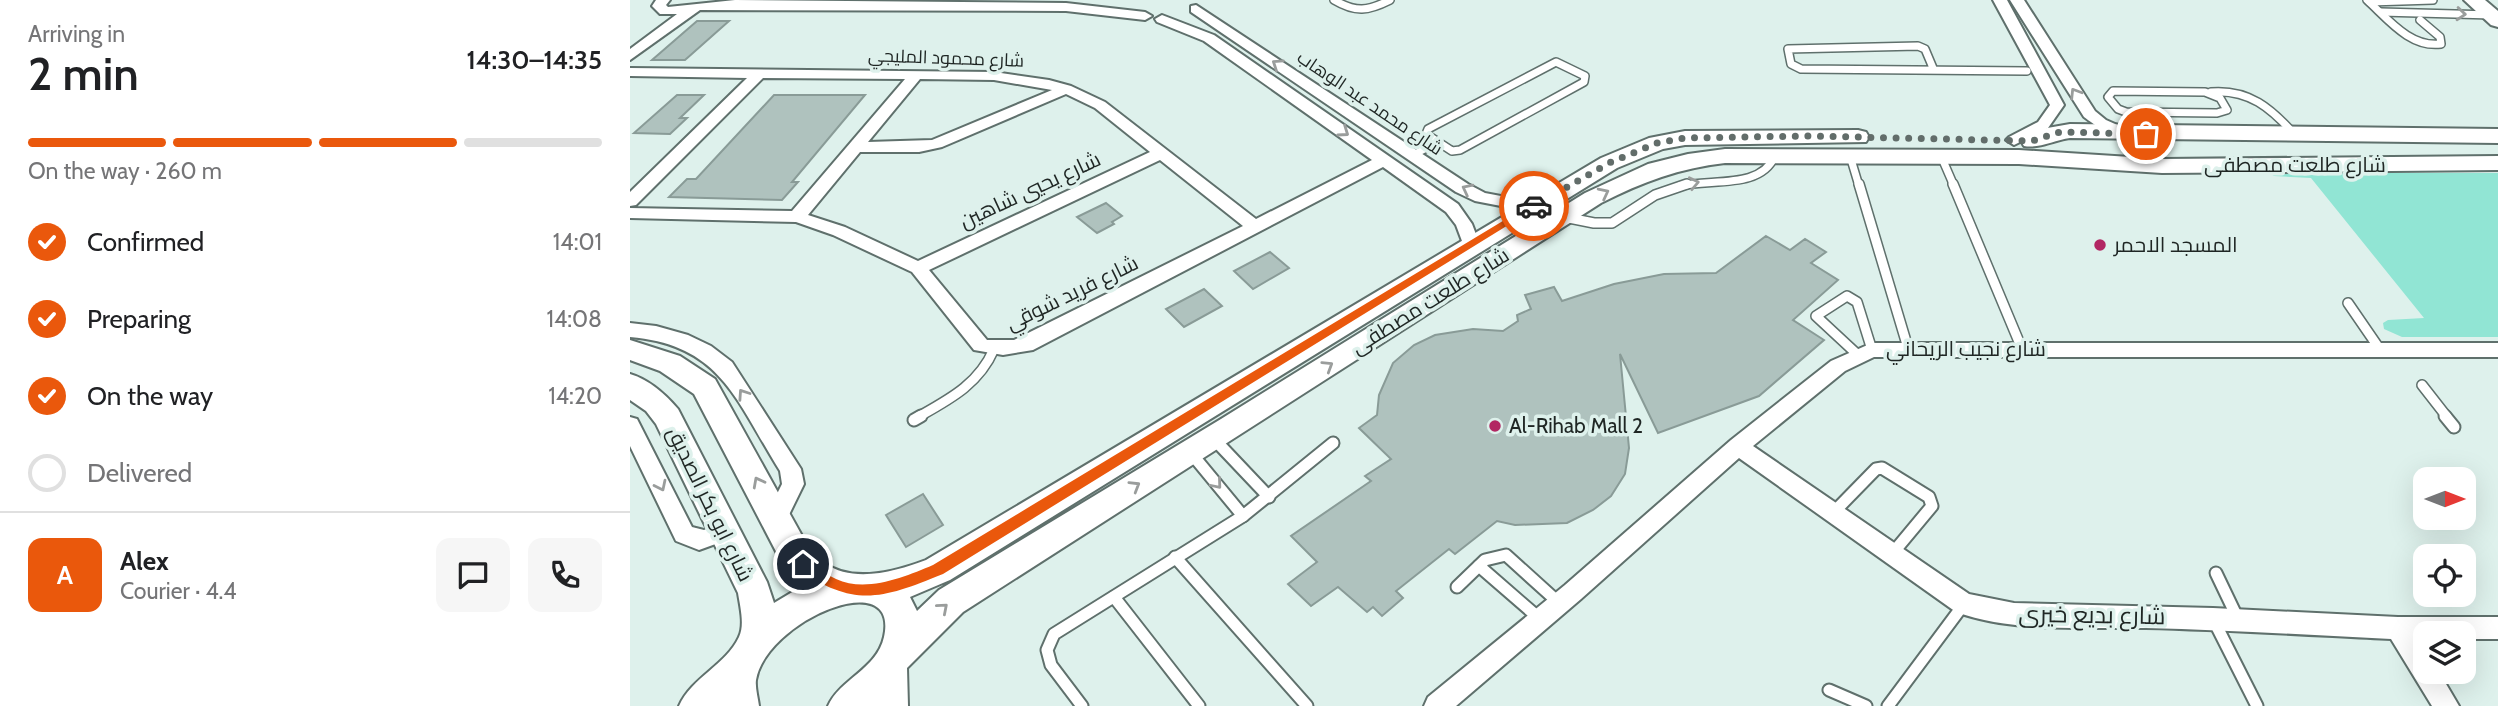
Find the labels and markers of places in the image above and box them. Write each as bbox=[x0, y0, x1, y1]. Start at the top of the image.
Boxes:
pin bbox=[2116, 104, 2176, 164]
place label: المسجد الاحمر bbox=[2113, 232, 2238, 257]
marker: المسجد الاحمر bbox=[2092, 237, 2108, 253]
place label: Al-Rihab Mall 2 bbox=[1509, 413, 1643, 438]
marker: Al-Rihab Mall 2 bbox=[1487, 418, 1503, 434]
pin bbox=[773, 534, 833, 594]

